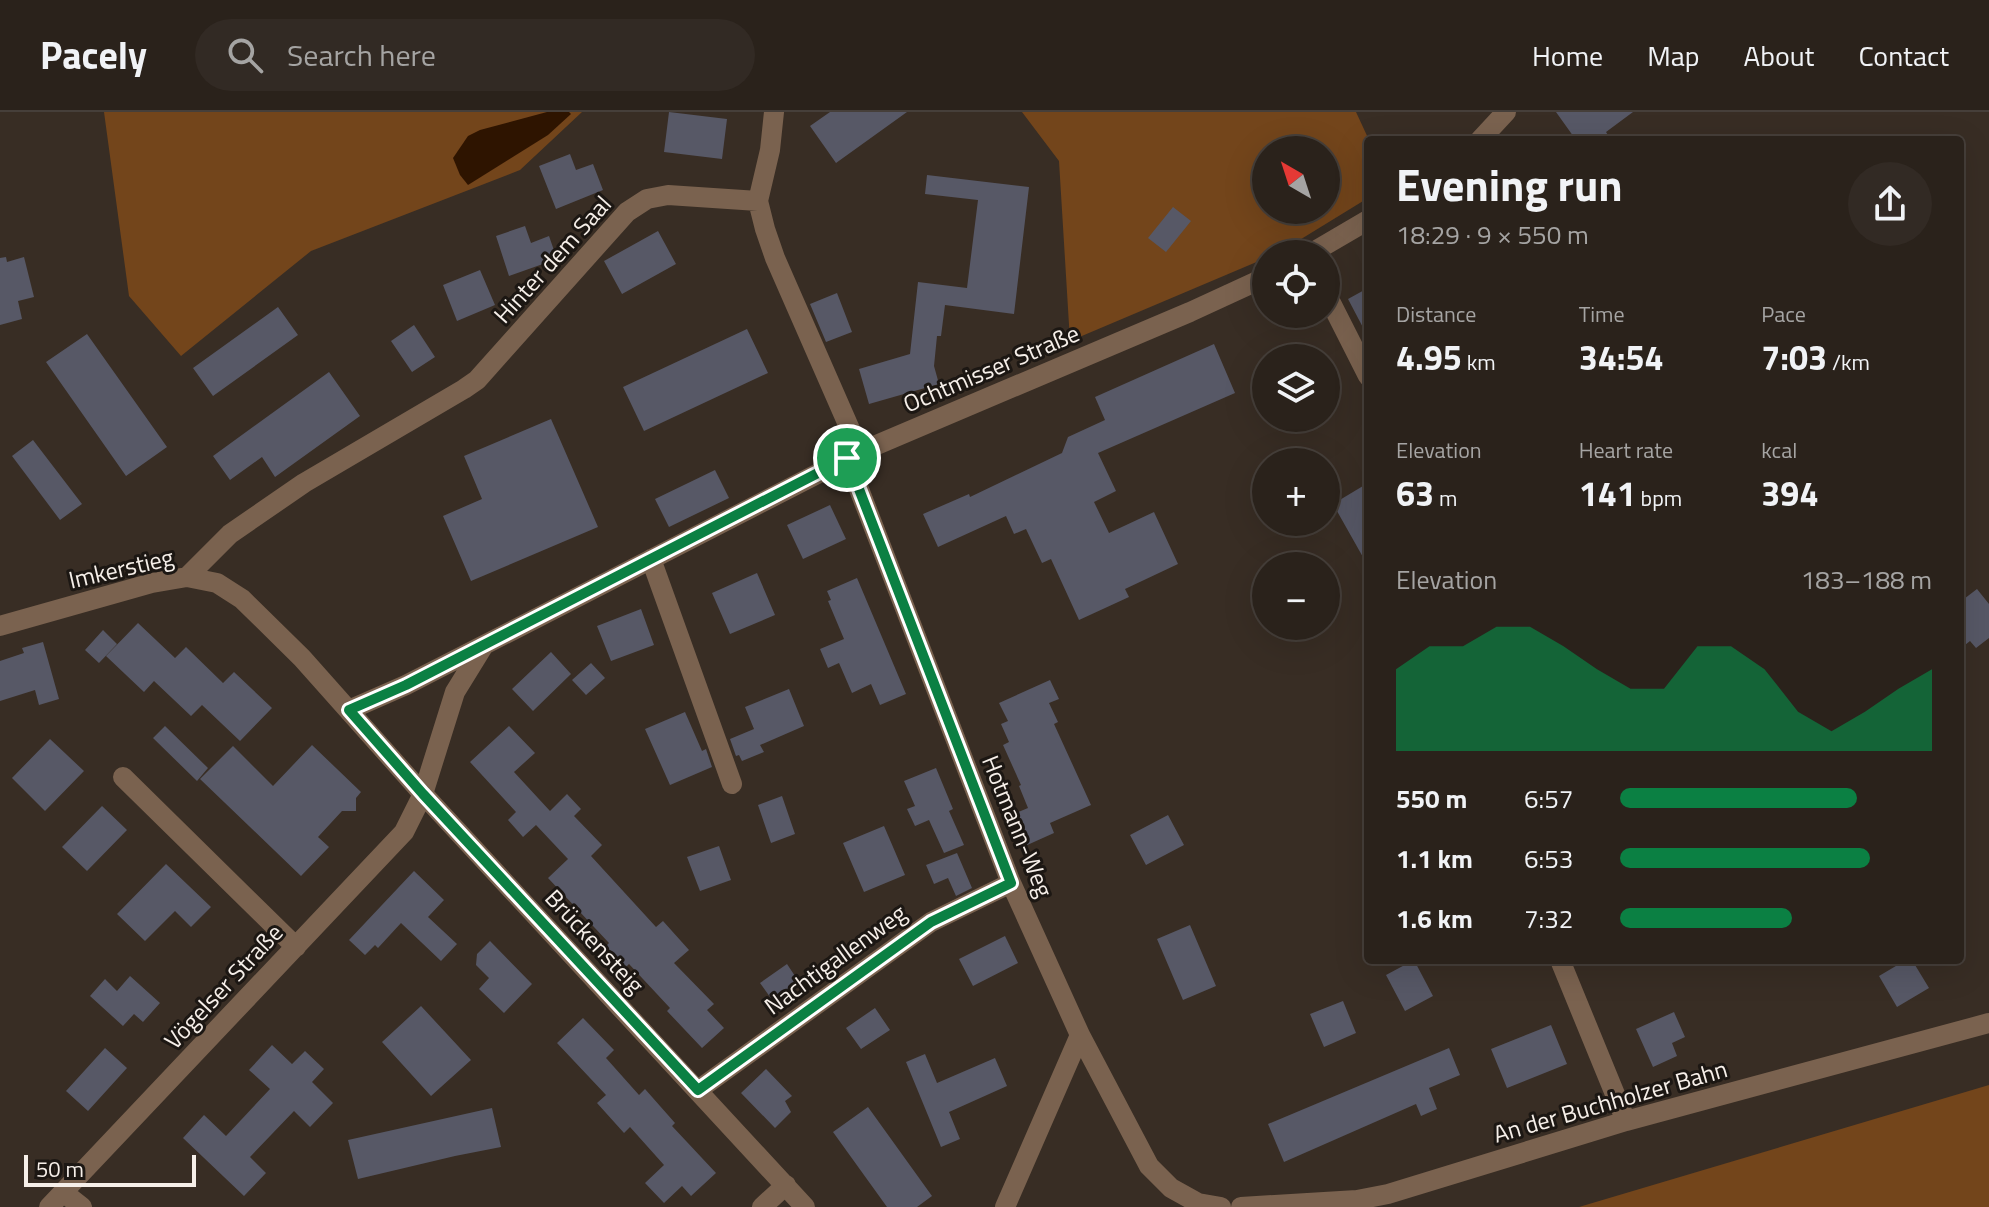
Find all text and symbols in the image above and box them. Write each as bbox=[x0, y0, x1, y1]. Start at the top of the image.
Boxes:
search box bbox=[195, 19, 755, 91]
text: Pacely bbox=[40, 26, 147, 84]
text: Search here bbox=[287, 32, 436, 78]
icon: search bbox=[223, 33, 267, 77]
text: Home bbox=[1532, 34, 1603, 77]
text: Map bbox=[1647, 34, 1700, 77]
text: About bbox=[1744, 34, 1814, 77]
text: Contact bbox=[1858, 34, 1949, 77]
north arrow bbox=[1252, 136, 1340, 224]
map controls bbox=[1252, 136, 1340, 640]
text: Evening run bbox=[1396, 151, 1623, 218]
button: share bbox=[1848, 162, 1932, 246]
street label: Hinter dem Saal bbox=[485, 187, 619, 331]
text: 18:29 · 9 × 550 m bbox=[1396, 215, 1589, 254]
button: locate bbox=[1252, 240, 1340, 328]
text: Distance bbox=[1396, 297, 1476, 331]
text: Time bbox=[1579, 297, 1625, 331]
text: Pace bbox=[1761, 297, 1806, 331]
street label: Ochtmisser Straße bbox=[897, 315, 1085, 421]
text: 4.95 bbox=[1396, 331, 1462, 383]
text: 34:54 bbox=[1579, 331, 1664, 383]
text: 7:03 bbox=[1761, 331, 1827, 383]
button: layers bbox=[1252, 344, 1340, 432]
text: km bbox=[1462, 345, 1496, 379]
text: /km bbox=[1827, 345, 1870, 379]
pin bbox=[813, 424, 881, 492]
text: Elevation bbox=[1396, 433, 1482, 467]
text: Heart rate bbox=[1579, 433, 1673, 467]
text: kcal bbox=[1761, 433, 1797, 467]
icon: arrive bbox=[825, 436, 869, 480]
button: + bbox=[1252, 448, 1340, 536]
text: 63 bbox=[1396, 467, 1434, 519]
text: 141 bbox=[1579, 467, 1636, 519]
text: 394 bbox=[1761, 467, 1818, 519]
text: m bbox=[1434, 481, 1457, 515]
text: bpm bbox=[1636, 481, 1682, 515]
street label: Imkerstieg bbox=[65, 538, 177, 598]
button: − bbox=[1252, 552, 1340, 640]
text: Elevation bbox=[1396, 560, 1497, 599]
text: 183–188 m bbox=[1801, 560, 1932, 599]
street label: Hotmann-Weg bbox=[973, 750, 1063, 902]
text: 550 m bbox=[1396, 779, 1467, 818]
text: 6:57 bbox=[1524, 779, 1573, 818]
text: 1.1 km bbox=[1396, 839, 1473, 878]
text: 6:53 bbox=[1524, 839, 1573, 878]
street label: Brückensteig bbox=[537, 881, 653, 1001]
street label: Nachtigallenweg bbox=[756, 895, 914, 1023]
text: 1.6 km bbox=[1396, 899, 1473, 938]
text: 7:32 bbox=[1524, 899, 1573, 938]
street label: Vögelser Straße bbox=[155, 915, 291, 1057]
street label: An der Buchholzer Bahn bbox=[1489, 1050, 1731, 1152]
scale bar bbox=[24, 1151, 196, 1187]
text: 50 m bbox=[36, 1152, 84, 1186]

